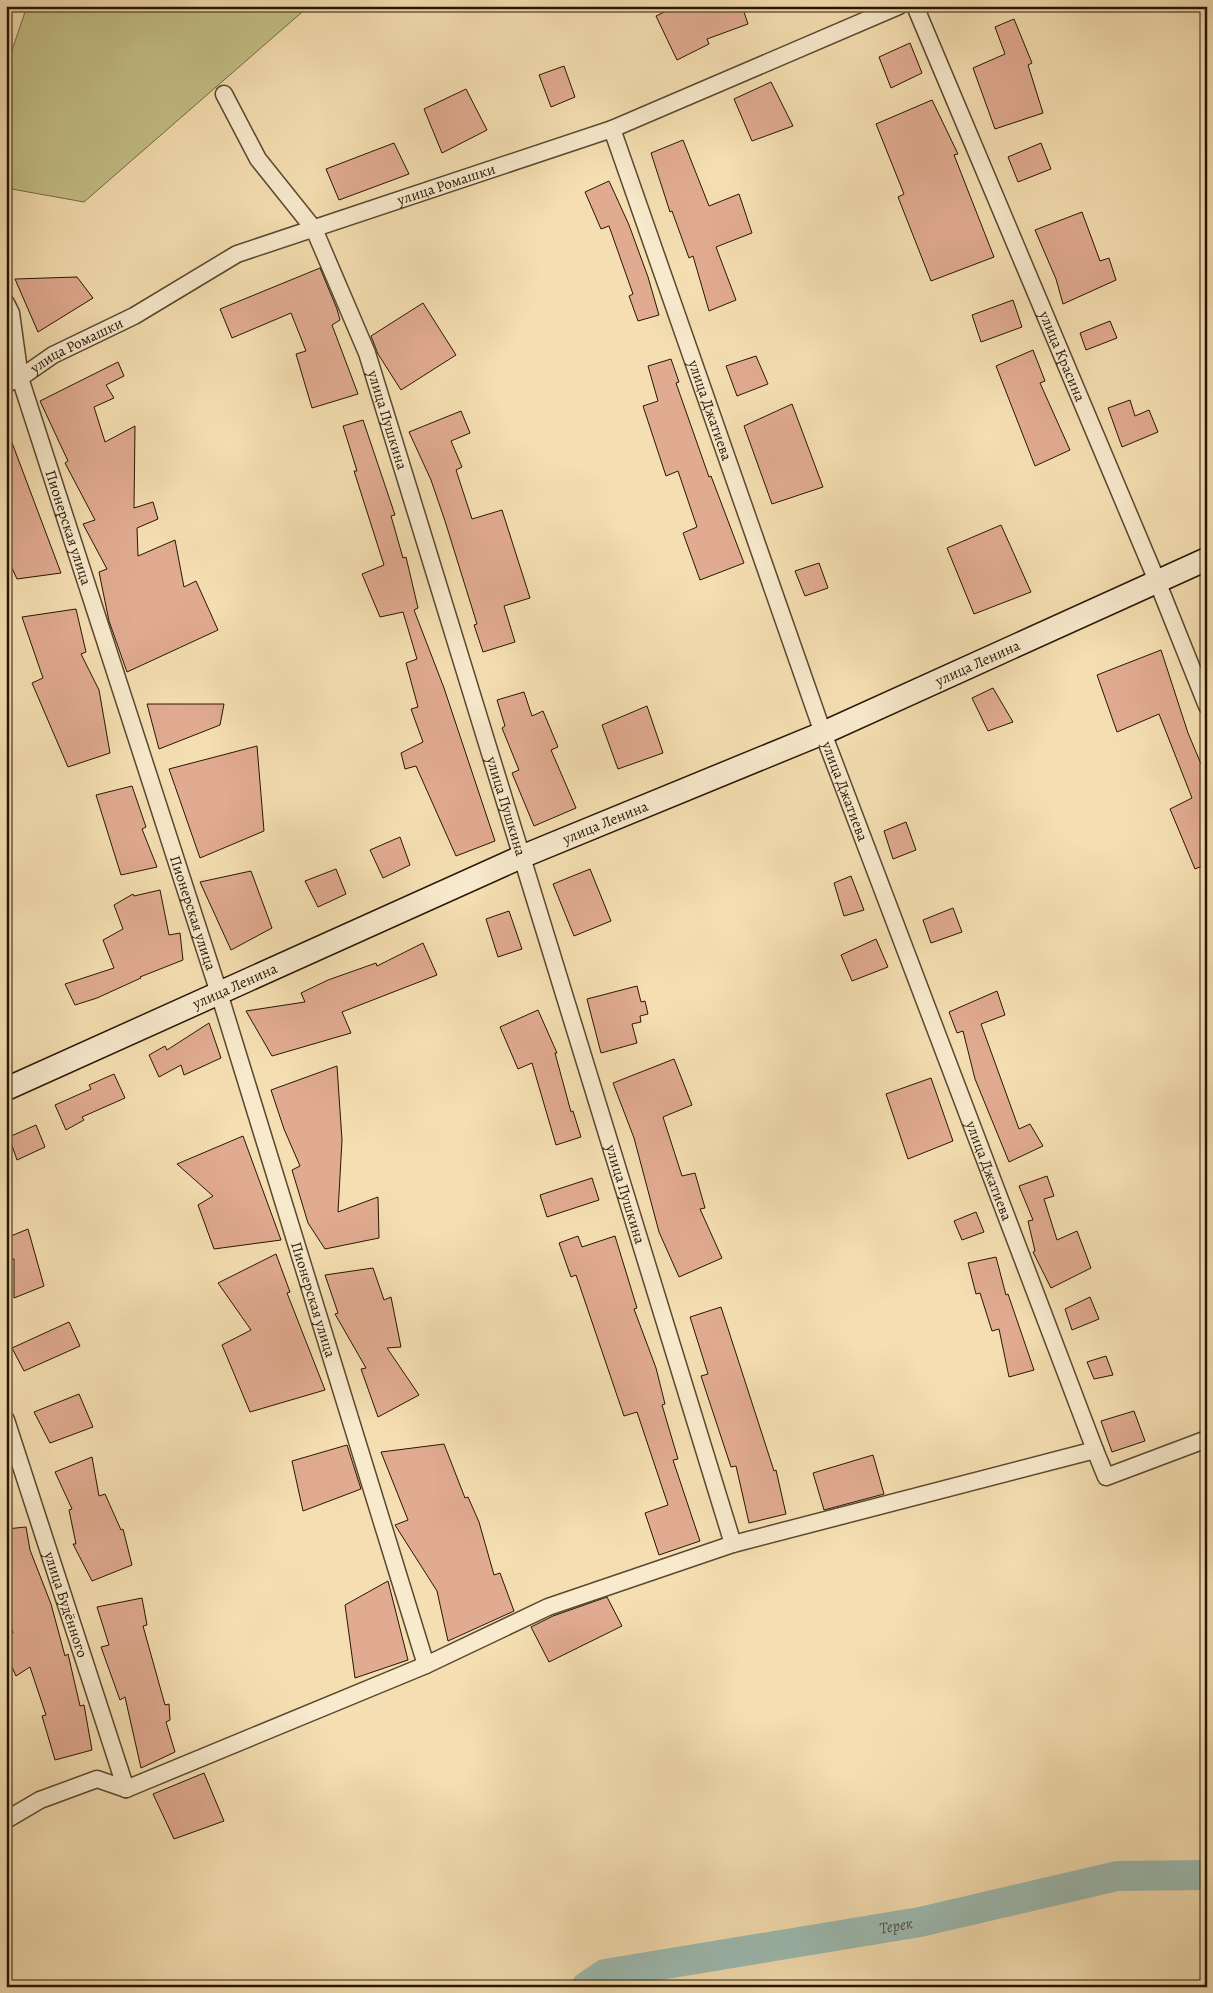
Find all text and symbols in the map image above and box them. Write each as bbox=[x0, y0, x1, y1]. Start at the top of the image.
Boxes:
street label: улица Ромашки bbox=[393, 159, 498, 210]
street label: улица Красина bbox=[1034, 307, 1090, 405]
street label: улица Ромашки bbox=[25, 313, 127, 378]
street label: улица Джатиева bbox=[683, 356, 737, 463]
street label: улица Пушкина bbox=[363, 367, 412, 472]
street label: Пионерская улица bbox=[40, 467, 96, 588]
street label: улица Ленина bbox=[931, 635, 1023, 691]
street label: улица Джатиева bbox=[817, 738, 873, 844]
street label: улица Пушкина bbox=[481, 753, 531, 858]
street label: улица Ленина bbox=[559, 796, 651, 849]
street label: Пионерская улица bbox=[165, 853, 221, 973]
street label: улица Ленина bbox=[188, 958, 280, 1014]
street label: улица Джатиева bbox=[961, 1117, 1017, 1224]
street label: улица Пушкина bbox=[601, 1141, 650, 1246]
street label: Пионерская улица bbox=[286, 1239, 341, 1360]
street label: улица Будённого bbox=[39, 1548, 93, 1660]
water label: Терек bbox=[878, 1912, 914, 1940]

